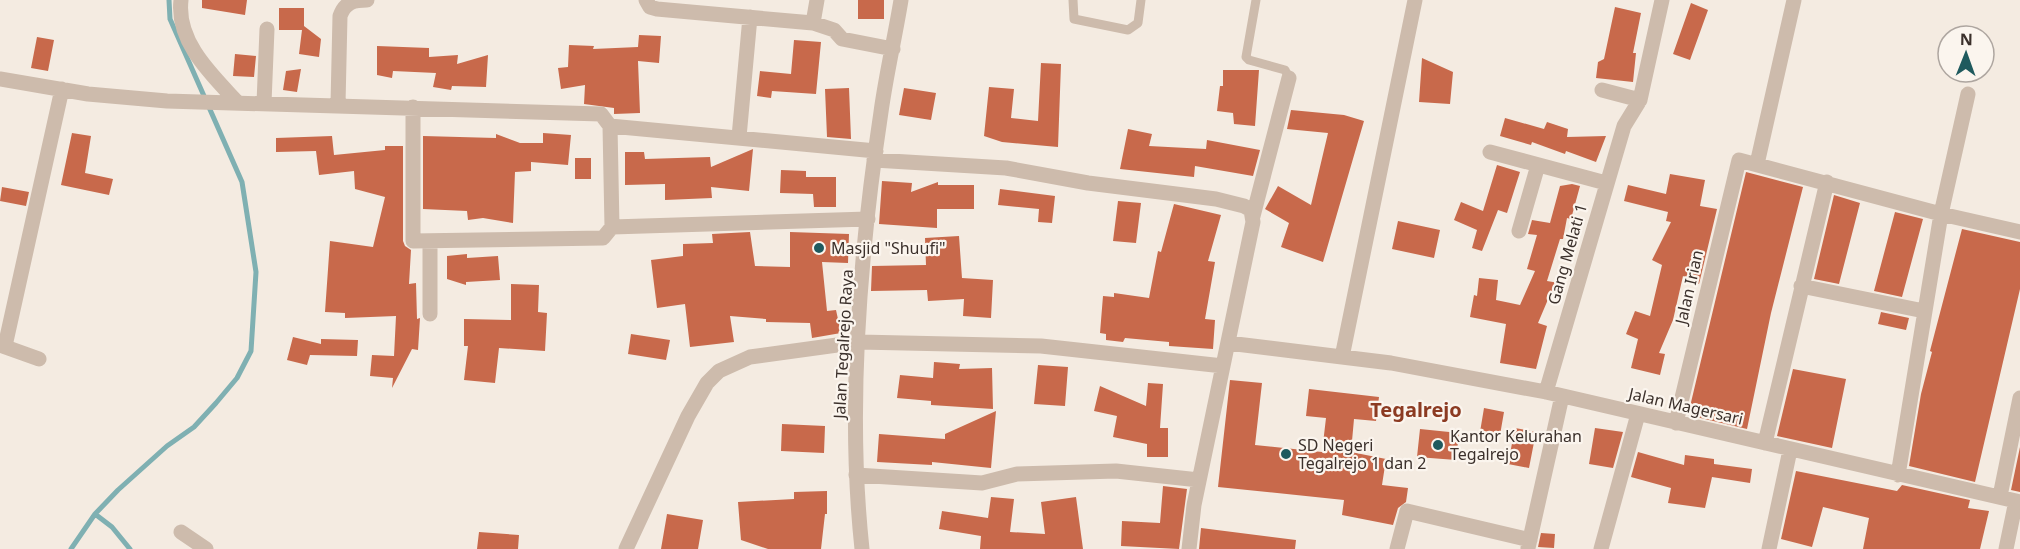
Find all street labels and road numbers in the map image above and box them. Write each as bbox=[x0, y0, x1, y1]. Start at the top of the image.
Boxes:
street label: Gang Melati 1 bbox=[1542, 201, 1592, 307]
street label: Jalan Irian bbox=[1669, 248, 1708, 328]
street label: Jalan Tegalrejo Raya bbox=[828, 269, 858, 421]
street label: Jalan Magersari bbox=[1625, 382, 1745, 430]

